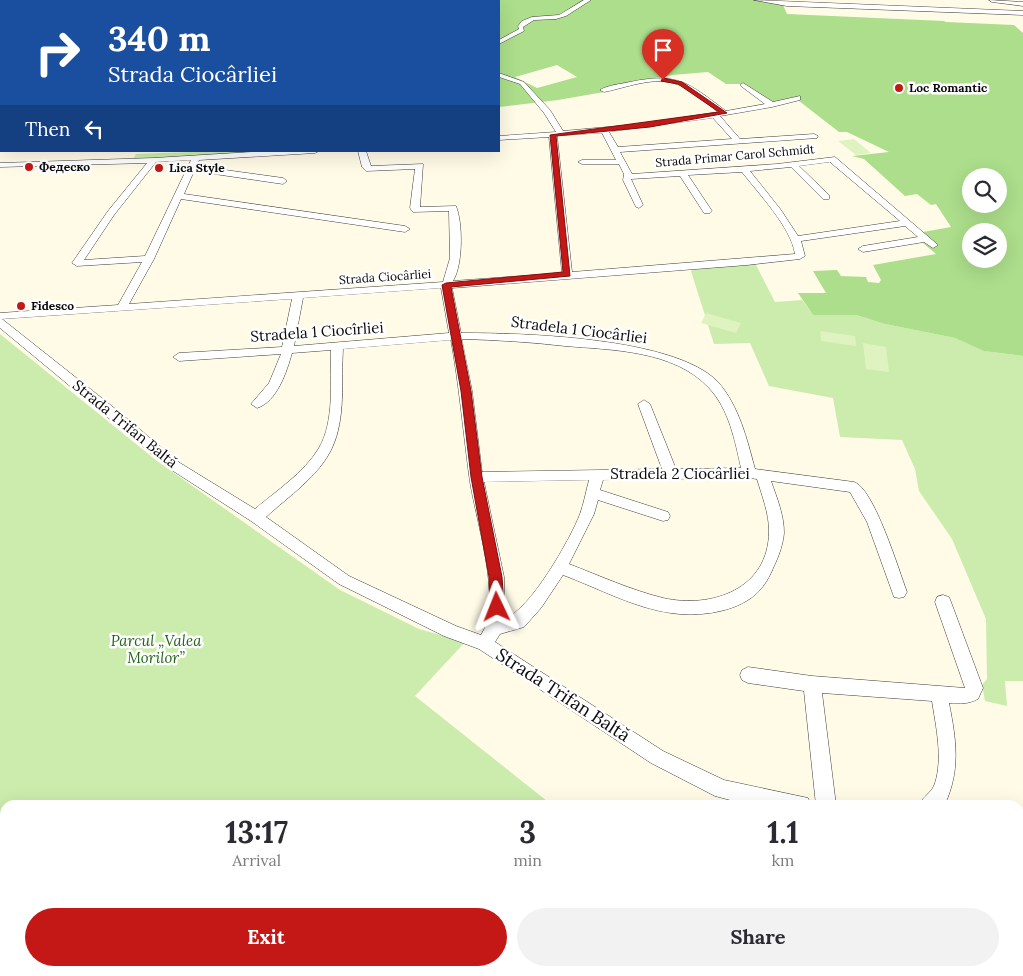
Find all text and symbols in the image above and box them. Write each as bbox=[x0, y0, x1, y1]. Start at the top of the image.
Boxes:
text: 340 m bbox=[108, 16, 210, 61]
icon: right bbox=[25, 20, 90, 85]
pin bbox=[642, 29, 684, 80]
icon: arrive bbox=[649, 36, 677, 64]
text: Strada Ciocârliei bbox=[108, 60, 277, 88]
place label: Loc Romantic bbox=[909, 80, 988, 95]
marker: Loc Romantic bbox=[893, 82, 905, 94]
icon: left bbox=[80, 115, 108, 143]
text: Then bbox=[25, 117, 70, 141]
street label: Strada Primar Carol Schmidt bbox=[655, 141, 816, 170]
place label: Федеско bbox=[39, 159, 90, 174]
place label: Lica Style bbox=[169, 160, 225, 175]
marker: Федеско bbox=[23, 161, 35, 173]
marker: Lica Style bbox=[153, 162, 165, 174]
map controls bbox=[962, 168, 1007, 268]
button: search bbox=[962, 168, 1007, 213]
button: layers bbox=[962, 223, 1007, 268]
street label: Strada Ciocârliei bbox=[338, 266, 431, 287]
place label: Fidesco bbox=[31, 298, 74, 313]
marker: Fidesco bbox=[15, 300, 27, 312]
street label: Stradela 1 Ciocârliei bbox=[510, 312, 648, 347]
street label: Stradela 1 Ciocîrliei bbox=[250, 317, 384, 346]
street label: Strada Trifan Baltă bbox=[69, 375, 182, 472]
street label: Stradela 2 Ciocârliei bbox=[610, 464, 750, 483]
position arrow bbox=[470, 580, 522, 632]
park label: Parcul „Valea Morilor” bbox=[111, 631, 202, 667]
street label: Strada Trifan Baltă bbox=[492, 643, 635, 747]
text: 13:17 bbox=[225, 813, 288, 851]
text: 3 bbox=[519, 813, 536, 851]
text: 1.1 bbox=[767, 813, 799, 851]
text: Arrival bbox=[232, 850, 281, 870]
text: min bbox=[513, 850, 542, 870]
text: km bbox=[772, 850, 794, 870]
button: Exit bbox=[25, 908, 507, 966]
button: Share bbox=[517, 908, 999, 966]

